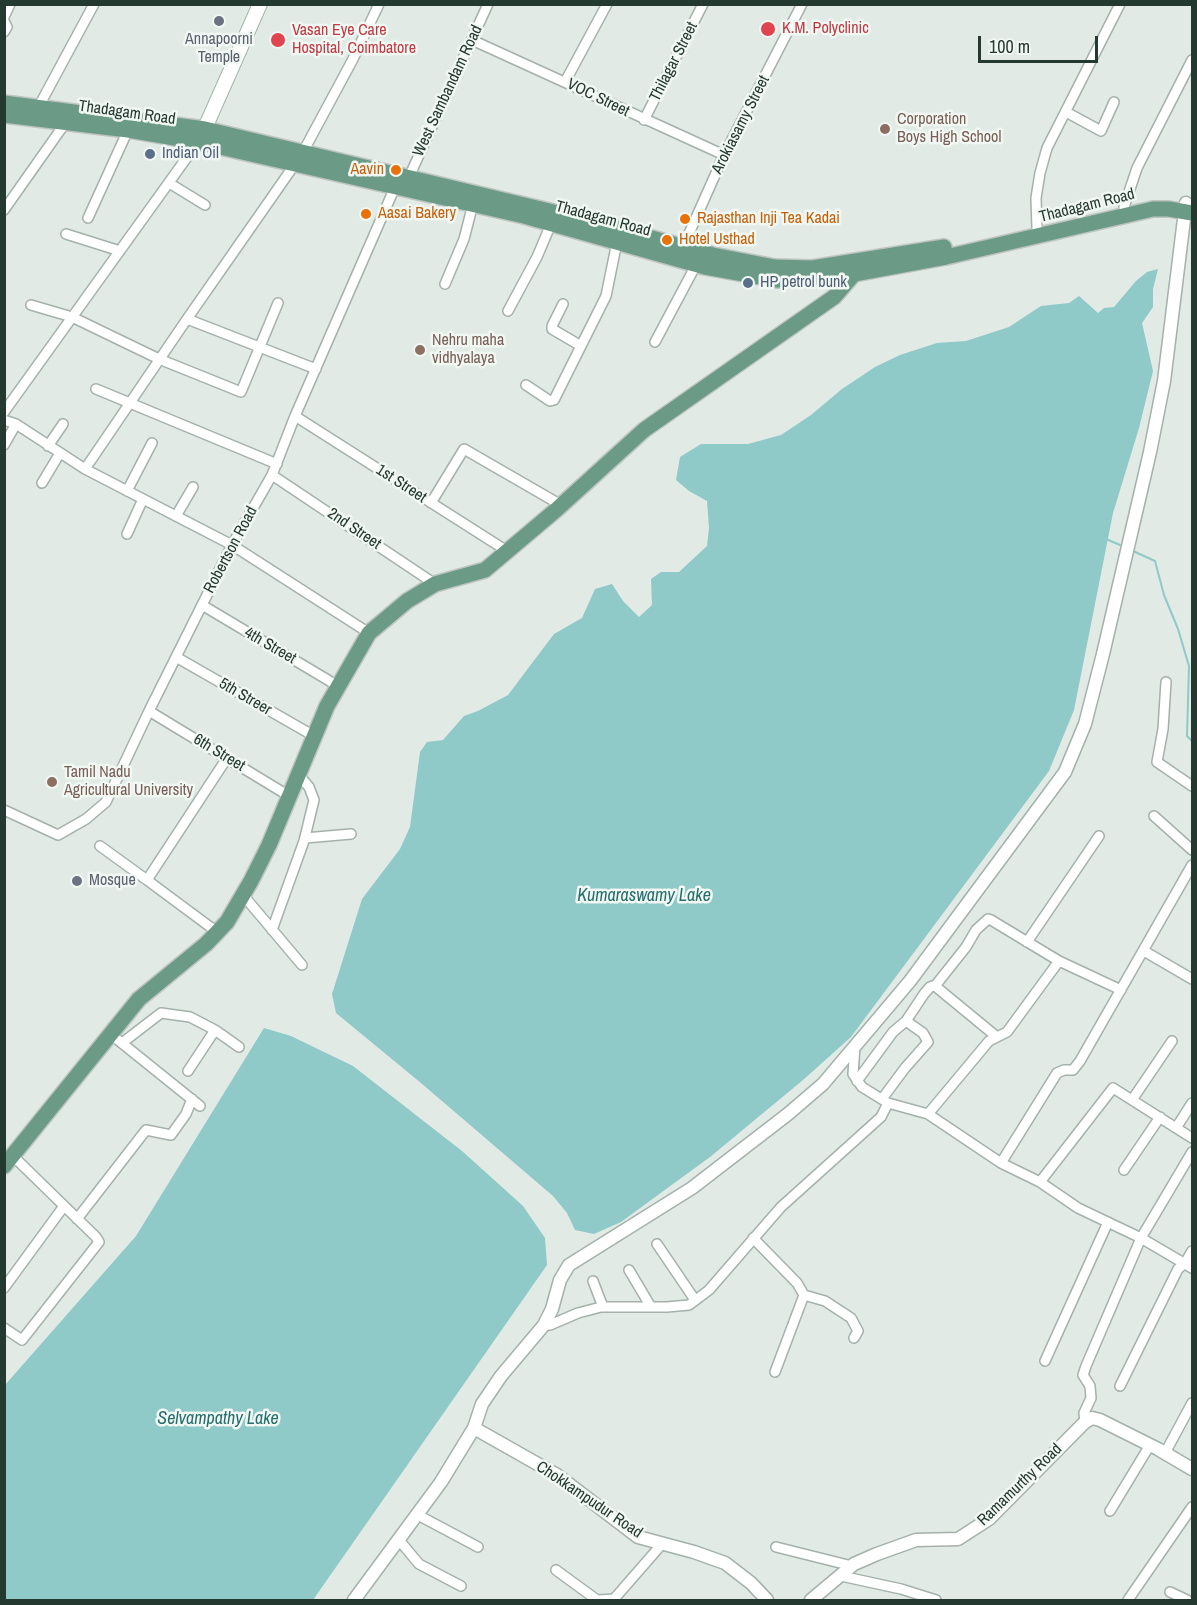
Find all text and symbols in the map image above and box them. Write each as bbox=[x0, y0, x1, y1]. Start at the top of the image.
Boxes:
marker: Annapoorni Temple bbox=[212, 14, 226, 28]
street label: Thilagar Street bbox=[646, 19, 702, 105]
place label: K.M. Polyclinic bbox=[782, 19, 869, 39]
marker: K.M. Polyclinic bbox=[759, 20, 777, 38]
place label: Vasan Eye Care Hospital, Coimbatore bbox=[292, 21, 416, 59]
street label: West Sambandam Road bbox=[409, 22, 487, 160]
scale bar bbox=[981, 24, 1101, 62]
place label: Annapoorni Temple bbox=[185, 30, 253, 68]
marker: Vasan Eye Care Hospital, Coimbatore bbox=[269, 31, 287, 49]
text: 100 m bbox=[989, 34, 1030, 59]
street label: Arokiasamy Street bbox=[708, 73, 774, 177]
street label: VOC Street bbox=[564, 75, 632, 121]
street label: Thadagam Road bbox=[77, 97, 177, 129]
place label: Corporation Boys High School bbox=[897, 110, 1001, 148]
marker: Corporation Boys High School bbox=[878, 122, 892, 136]
place label: Indian Oil bbox=[162, 144, 219, 164]
marker: Indian Oil bbox=[143, 147, 157, 161]
place label: Aavin bbox=[350, 160, 384, 180]
marker: Aavin bbox=[389, 163, 403, 177]
street label: Thadagam Road bbox=[1037, 185, 1137, 227]
street label: Thadagam Road bbox=[553, 197, 653, 241]
place label: Aasai Bakery bbox=[378, 204, 456, 224]
marker: Aasai Bakery bbox=[359, 207, 373, 221]
place label: Rajasthan Inji Tea Kadai bbox=[697, 209, 840, 229]
marker: Rajasthan Inji Tea Kadai bbox=[678, 212, 692, 226]
place label: Hotel Usthad bbox=[679, 230, 755, 250]
marker: Hotel Usthad bbox=[660, 233, 674, 247]
place label: HP petrol bunk bbox=[760, 273, 847, 293]
marker: HP petrol bunk bbox=[741, 276, 755, 290]
place label: Nehru maha vidhyalaya bbox=[432, 331, 504, 369]
marker: Nehru maha vidhyalaya bbox=[413, 343, 427, 357]
street label: 1st Street bbox=[372, 461, 430, 507]
street label: Robertson Road bbox=[200, 503, 262, 597]
street label: 2nd Street bbox=[324, 504, 384, 554]
street label: 4th Street bbox=[241, 623, 299, 669]
street label: 5th Streer bbox=[215, 674, 275, 720]
street label: 6th Street bbox=[190, 730, 248, 776]
place label: Tamil Nadu Agricultural University bbox=[64, 763, 193, 801]
marker: Tamil Nadu Agricultural University bbox=[45, 775, 59, 789]
place label: Mosque bbox=[89, 871, 136, 891]
marker: Mosque bbox=[70, 874, 84, 888]
water label: Kumaraswamy Lake bbox=[577, 885, 711, 907]
water label: Selvampathy Lake bbox=[157, 1408, 279, 1430]
street label: Ramamurthy Road bbox=[974, 1440, 1066, 1530]
street label: Chokkampudur Road bbox=[532, 1457, 646, 1543]

